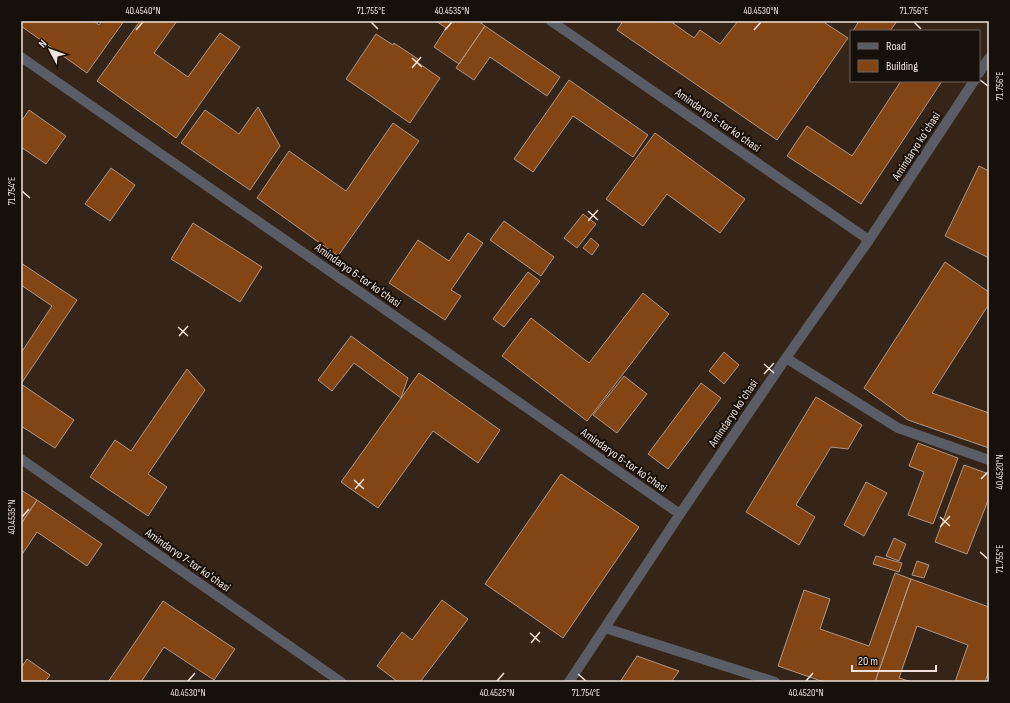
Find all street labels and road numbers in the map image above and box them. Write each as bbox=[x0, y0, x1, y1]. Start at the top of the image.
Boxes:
street label: Amindaryo 5-tor koʻchasi bbox=[671, 85, 764, 156]
street label: Amindaryo koʻchasi bbox=[888, 109, 944, 184]
street label: Amindaryo 6-tor koʻchasi bbox=[311, 240, 404, 311]
street label: Amindaryo koʻchasi bbox=[705, 377, 761, 451]
street label: Amindaryo 6-tor koʻchasi bbox=[577, 425, 670, 496]
street label: Amindaryo 7-tor koʻchasi bbox=[141, 525, 233, 595]

